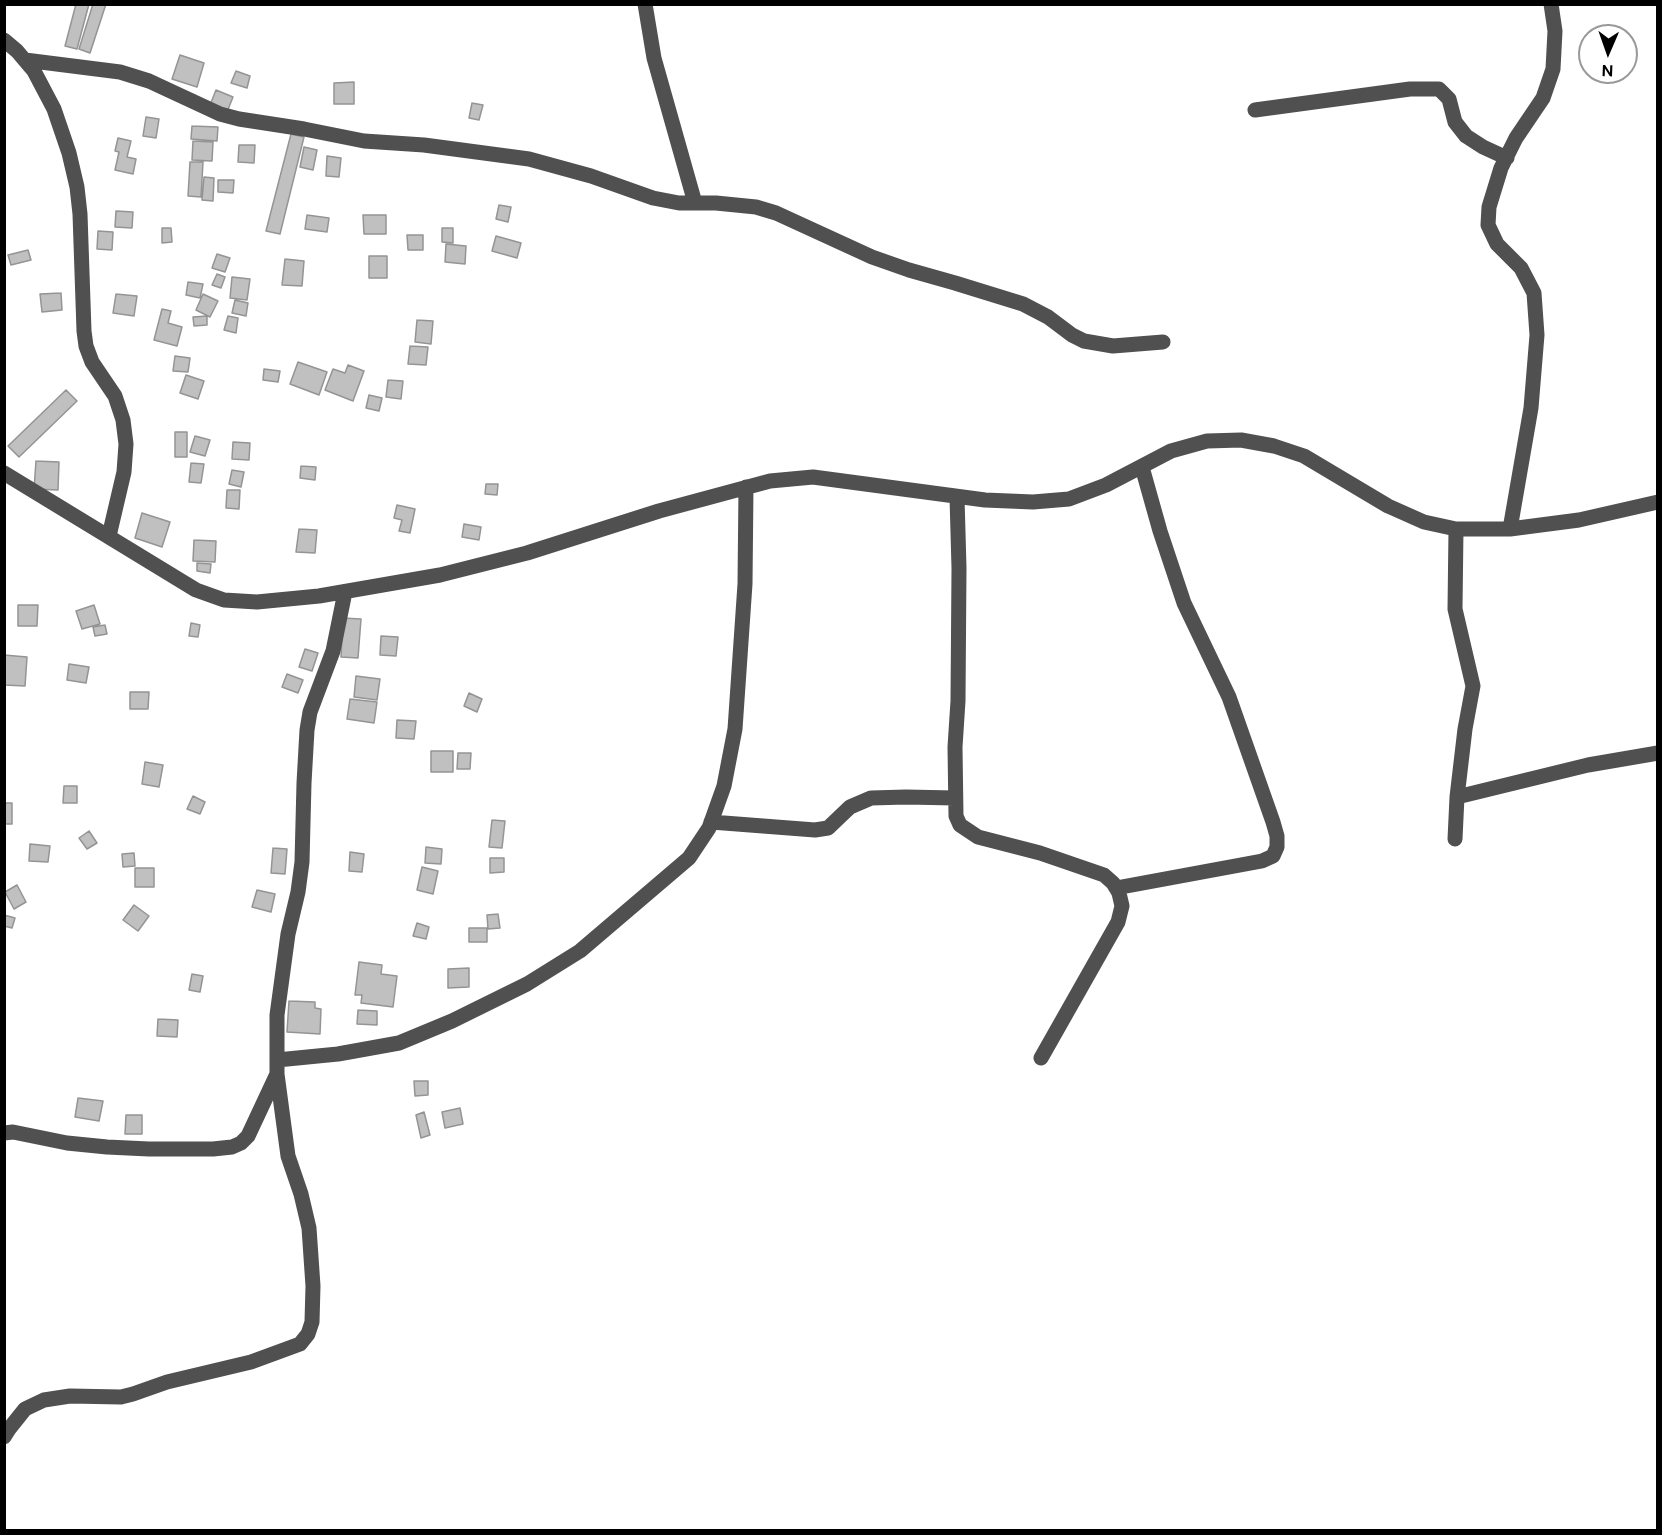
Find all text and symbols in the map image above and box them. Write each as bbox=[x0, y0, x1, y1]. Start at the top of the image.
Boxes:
north arrow bbox=[1578, 24, 1638, 84]
text: N bbox=[1601, 60, 1614, 81]

